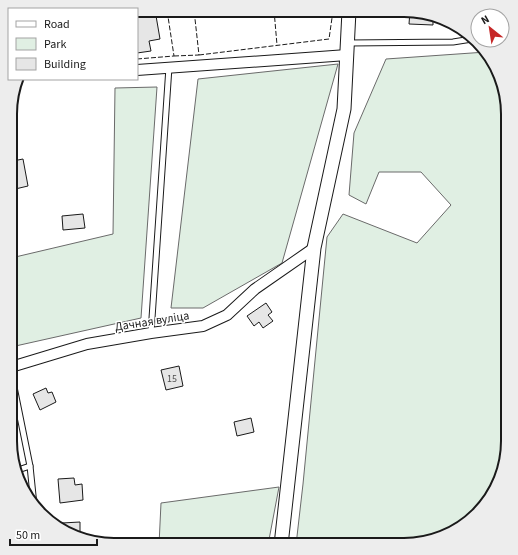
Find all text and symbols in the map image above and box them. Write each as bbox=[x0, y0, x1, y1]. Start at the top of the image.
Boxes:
legend bbox=[8, 8, 138, 80]
north arrow bbox=[470, 8, 510, 48]
text: N bbox=[478, 11, 492, 28]
text: Road bbox=[44, 16, 70, 33]
text: Park bbox=[44, 36, 66, 53]
text: Building bbox=[44, 56, 86, 73]
street label: Дачная вуліца bbox=[114, 307, 190, 336]
house number: 15 bbox=[167, 372, 177, 386]
scale bar bbox=[10, 521, 97, 547]
text: 50 m bbox=[16, 527, 40, 544]

